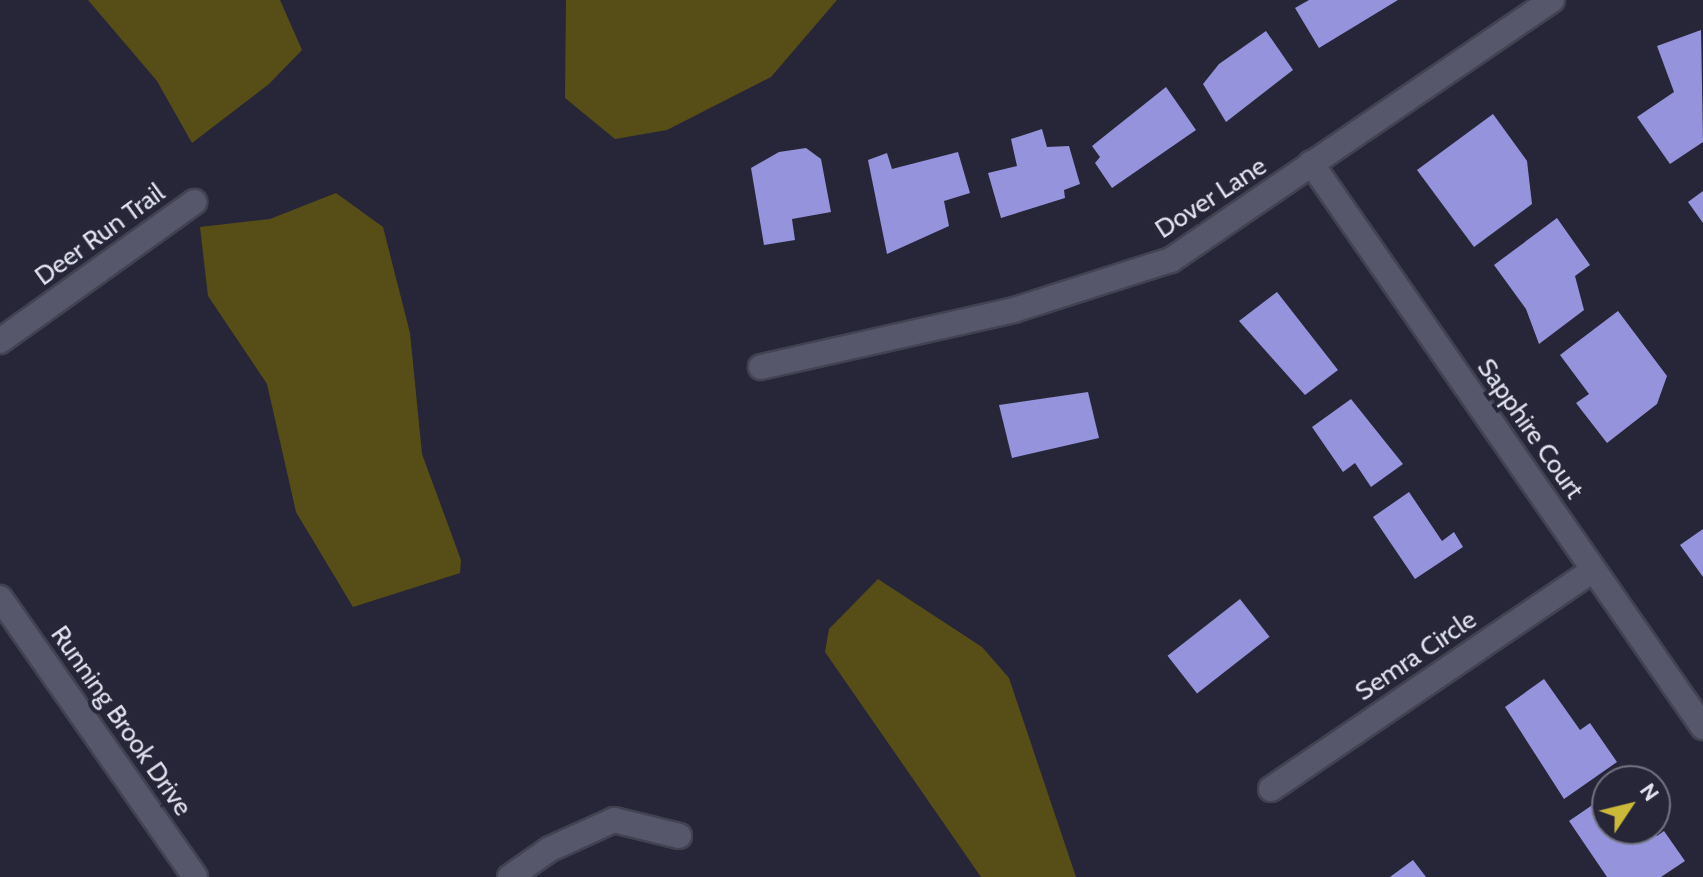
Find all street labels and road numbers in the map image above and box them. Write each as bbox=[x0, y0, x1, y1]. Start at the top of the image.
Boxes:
street label: Dover Lane bbox=[1150, 151, 1272, 245]
street label: Deer Run Trail bbox=[29, 178, 171, 292]
street label: Sapphire Court bbox=[1470, 353, 1590, 505]
street label: Semra Circle bbox=[1350, 604, 1482, 708]
street label: Running Brook Drive bbox=[44, 620, 198, 822]

